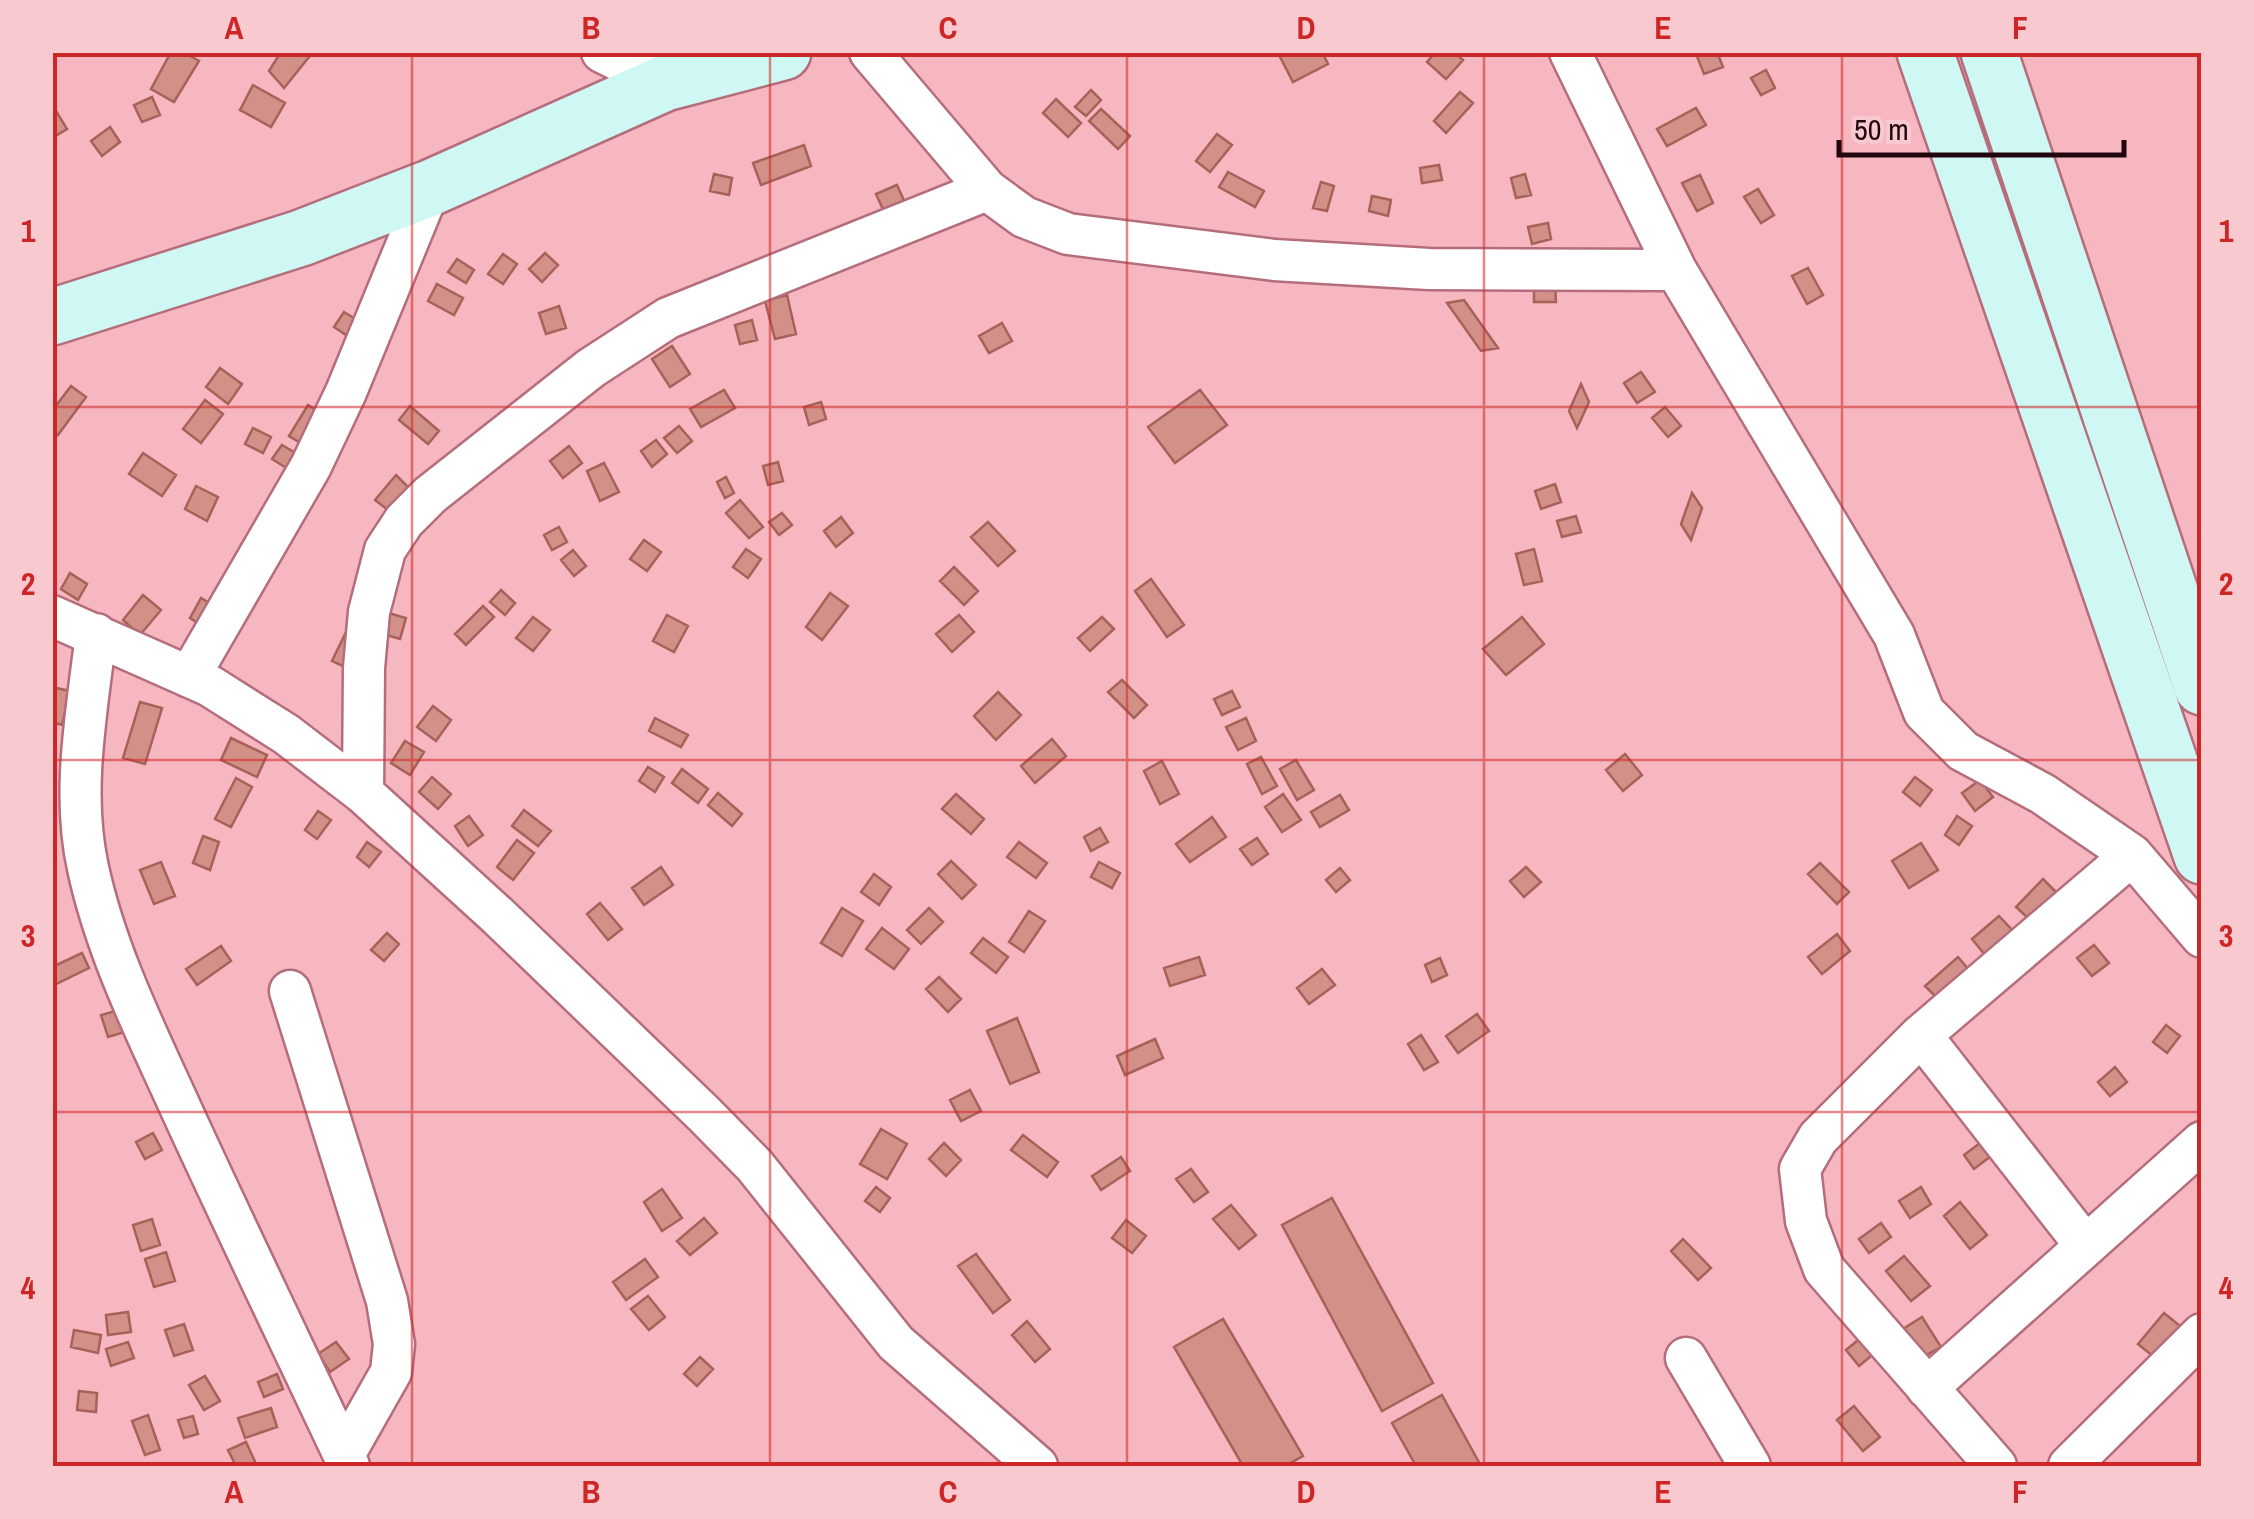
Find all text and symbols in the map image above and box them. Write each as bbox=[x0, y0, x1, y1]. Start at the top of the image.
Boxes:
text: A bbox=[225, 6, 244, 49]
text: B bbox=[582, 6, 600, 49]
text: C bbox=[939, 6, 957, 49]
text: D bbox=[1297, 6, 1315, 49]
text: E bbox=[1654, 6, 1672, 49]
text: F bbox=[2012, 6, 2028, 49]
scale bar bbox=[1839, 95, 2124, 157]
text: 50 m bbox=[1854, 109, 1909, 149]
text: 1 bbox=[21, 209, 36, 252]
text: 1 bbox=[2219, 209, 2234, 252]
text: 2 bbox=[21, 562, 35, 605]
text: 2 bbox=[2219, 562, 2233, 605]
text: 3 bbox=[21, 914, 35, 957]
text: 3 bbox=[2219, 914, 2233, 957]
text: 4 bbox=[21, 1266, 36, 1309]
text: 4 bbox=[2219, 1266, 2234, 1309]
text: A bbox=[225, 1470, 244, 1513]
text: B bbox=[582, 1470, 600, 1513]
text: C bbox=[939, 1470, 957, 1513]
text: D bbox=[1297, 1470, 1315, 1513]
text: E bbox=[1654, 1470, 1672, 1513]
text: F bbox=[2012, 1470, 2028, 1513]

